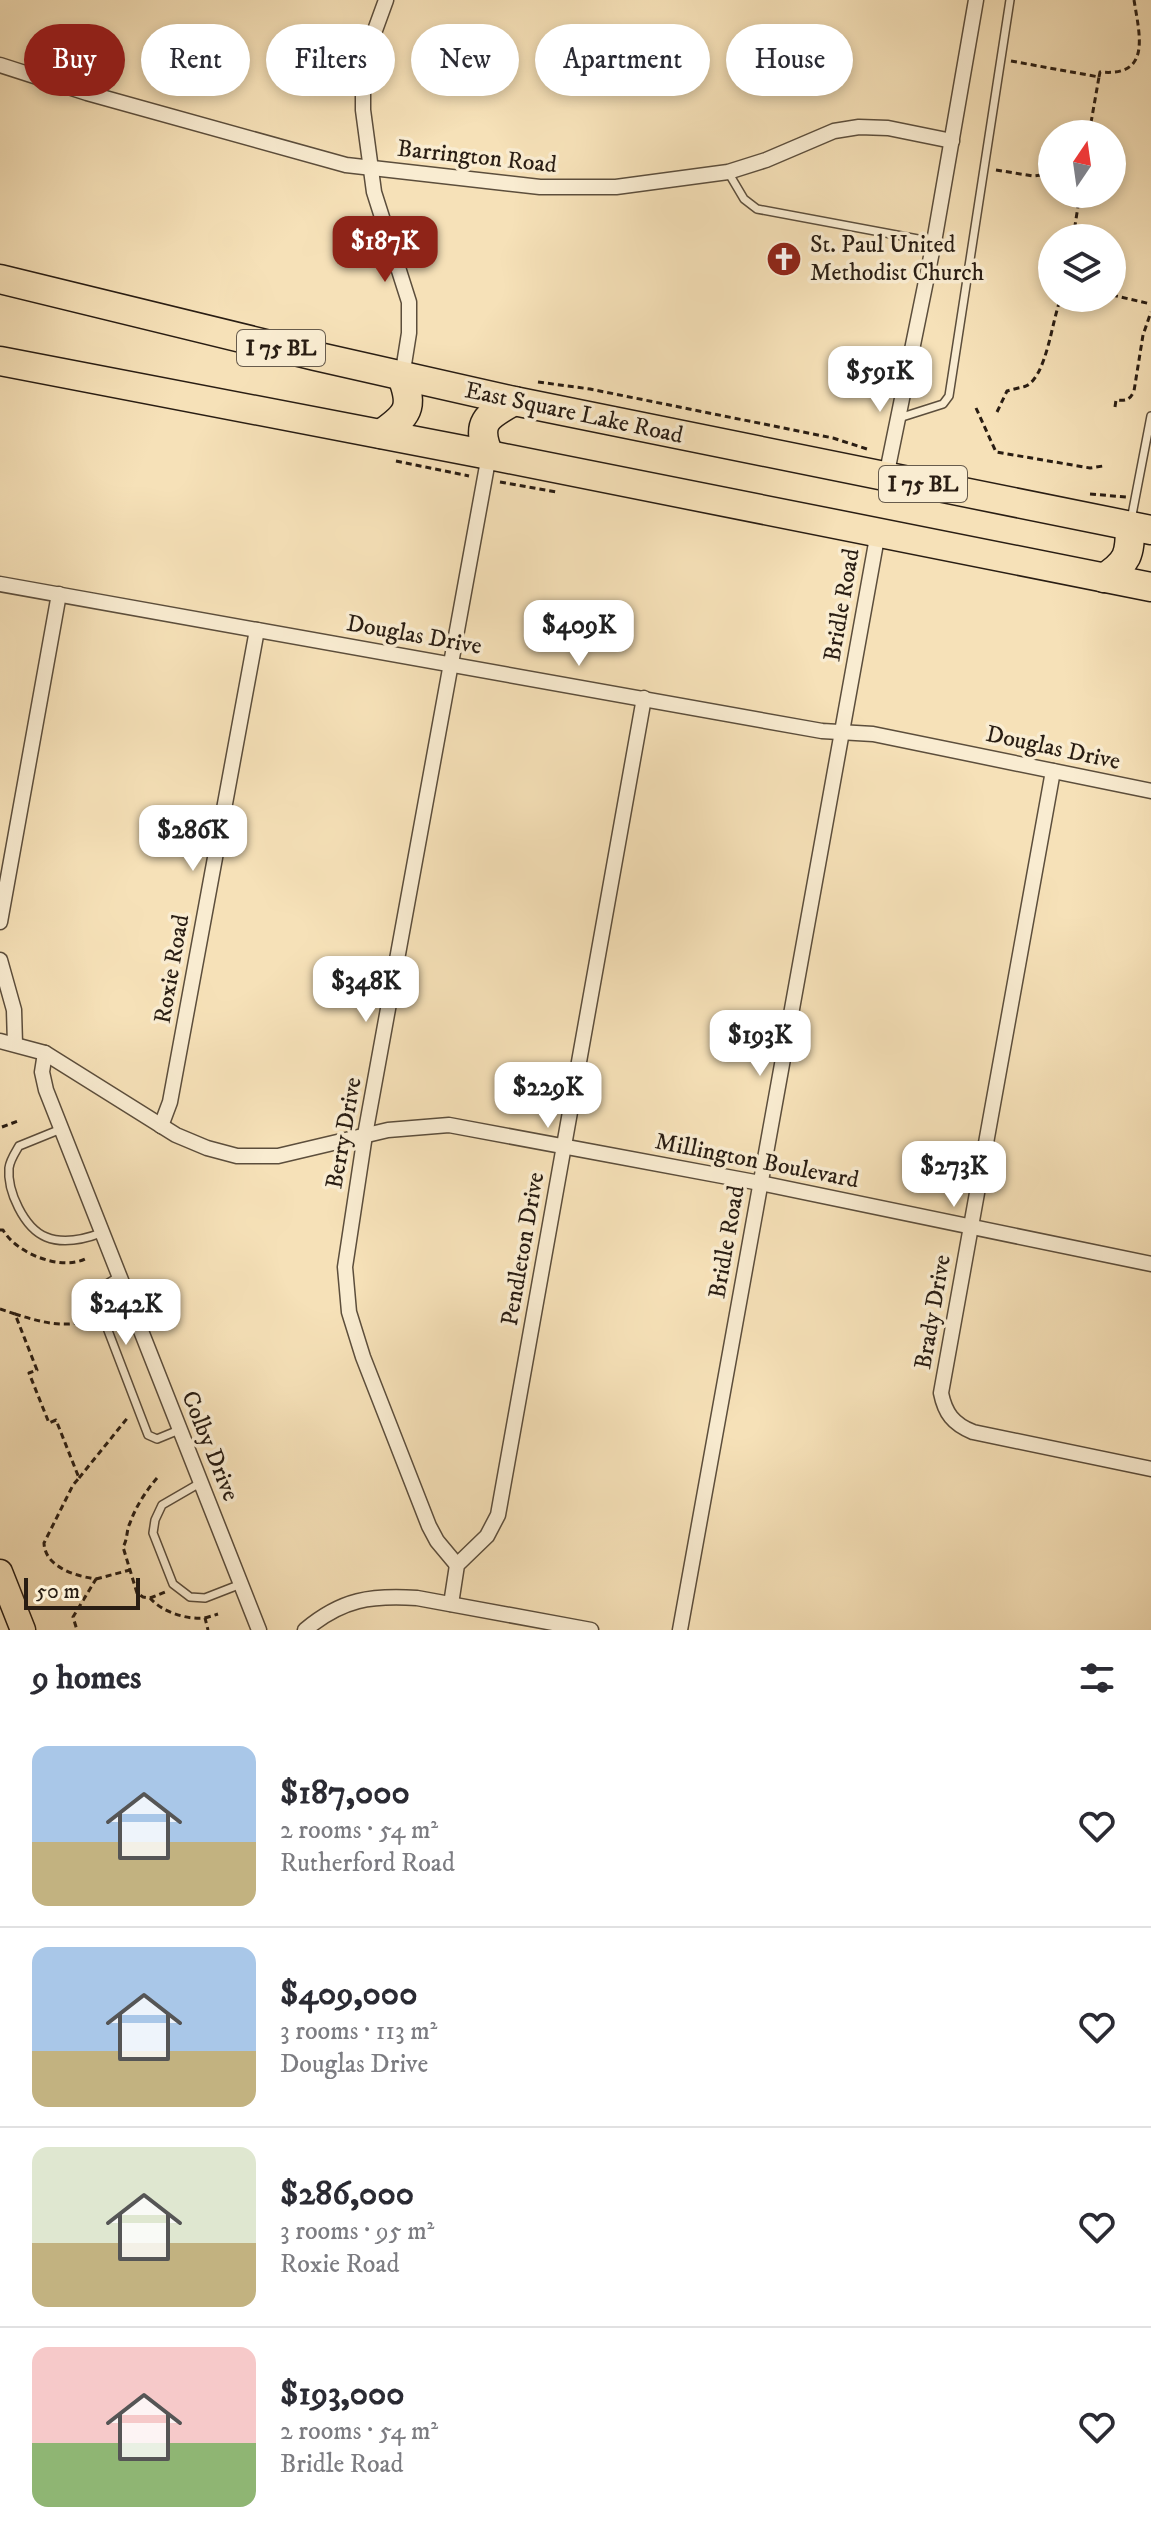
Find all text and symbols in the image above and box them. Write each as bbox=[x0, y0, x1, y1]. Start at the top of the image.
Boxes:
chip: Buy bbox=[24, 24, 125, 96]
chip: Rent bbox=[141, 24, 250, 96]
chip: Filters bbox=[266, 24, 395, 96]
chip: New bbox=[411, 24, 519, 96]
chip: Apartment bbox=[535, 24, 710, 96]
chip: House bbox=[726, 24, 853, 96]
north arrow bbox=[1038, 120, 1126, 208]
map controls bbox=[1038, 120, 1126, 312]
street label: Barrington Road bbox=[396, 134, 558, 180]
pin: $187K bbox=[329, 216, 441, 284]
button: layers bbox=[1038, 224, 1126, 312]
text: $187K bbox=[351, 225, 419, 258]
place label: St. Paul United Methodist Church bbox=[810, 230, 985, 288]
church icon: St. Paul United Methodist Church bbox=[765, 240, 803, 278]
road number: I 75 BL bbox=[237, 330, 325, 366]
pin: $591K bbox=[824, 346, 936, 414]
text: $591K bbox=[846, 355, 914, 388]
street label: East Square Lake Road bbox=[462, 375, 686, 451]
road number: I 75 BL bbox=[879, 466, 967, 502]
street label: Bridle Road bbox=[817, 546, 867, 664]
pin: $409K bbox=[523, 600, 635, 668]
street label: Douglas Drive bbox=[344, 608, 484, 662]
text: $409K bbox=[542, 609, 616, 642]
street label: Douglas Drive bbox=[983, 719, 1123, 777]
pin: $286K bbox=[137, 805, 249, 873]
text: $286K bbox=[157, 814, 229, 847]
street label: Roxie Road bbox=[148, 912, 196, 1026]
pin: $348K bbox=[310, 956, 422, 1024]
text: $348K bbox=[331, 965, 401, 998]
pin: $193K bbox=[704, 1010, 816, 1078]
text: $193K bbox=[728, 1019, 792, 1052]
pin: $229K bbox=[492, 1062, 604, 1130]
text: $229K bbox=[513, 1071, 583, 1104]
street label: Berry Drive bbox=[319, 1075, 369, 1191]
street label: Millington Boulevard bbox=[652, 1127, 862, 1195]
pin: $273K bbox=[898, 1141, 1010, 1209]
text: $273K bbox=[920, 1150, 988, 1183]
street label: Pendleton Drive bbox=[495, 1170, 551, 1328]
street label: Bridle Road bbox=[702, 1183, 752, 1301]
street label: Brady Drive bbox=[908, 1252, 958, 1372]
pin: $242K bbox=[70, 1279, 182, 1347]
text: $242K bbox=[90, 1288, 162, 1321]
street label: Colby Drive bbox=[174, 1387, 246, 1505]
scale bar bbox=[24, 1574, 140, 1610]
text: 50 m bbox=[36, 1578, 80, 1605]
icon: filters bbox=[1075, 1656, 1119, 1700]
text: 9 homes bbox=[32, 1657, 141, 1699]
text: $187,000 bbox=[280, 1772, 410, 1814]
icon: home bbox=[96, 1778, 192, 1874]
icon: heart bbox=[1075, 1804, 1119, 1848]
text: 2 rooms · 54 m² bbox=[280, 1814, 438, 1847]
text: Rutherford Road bbox=[280, 1847, 455, 1880]
text: $409,000 bbox=[280, 1973, 417, 2015]
icon: home bbox=[96, 1979, 192, 2075]
icon: heart bbox=[1075, 2005, 1119, 2049]
text: 3 rooms · 113 m² bbox=[280, 2015, 437, 2048]
text: Douglas Drive bbox=[280, 2048, 428, 2081]
text: $286,000 bbox=[280, 2173, 414, 2215]
icon: home bbox=[96, 2179, 192, 2275]
icon: heart bbox=[1075, 2205, 1119, 2249]
text: 3 rooms · 95 m² bbox=[280, 2215, 435, 2248]
text: Roxie Road bbox=[280, 2248, 399, 2281]
text: $193,000 bbox=[280, 2373, 405, 2415]
icon: home bbox=[96, 2379, 192, 2475]
icon: heart bbox=[1075, 2405, 1119, 2449]
text: 2 rooms · 54 m² bbox=[280, 2415, 438, 2448]
text: Bridle Road bbox=[280, 2448, 404, 2481]

